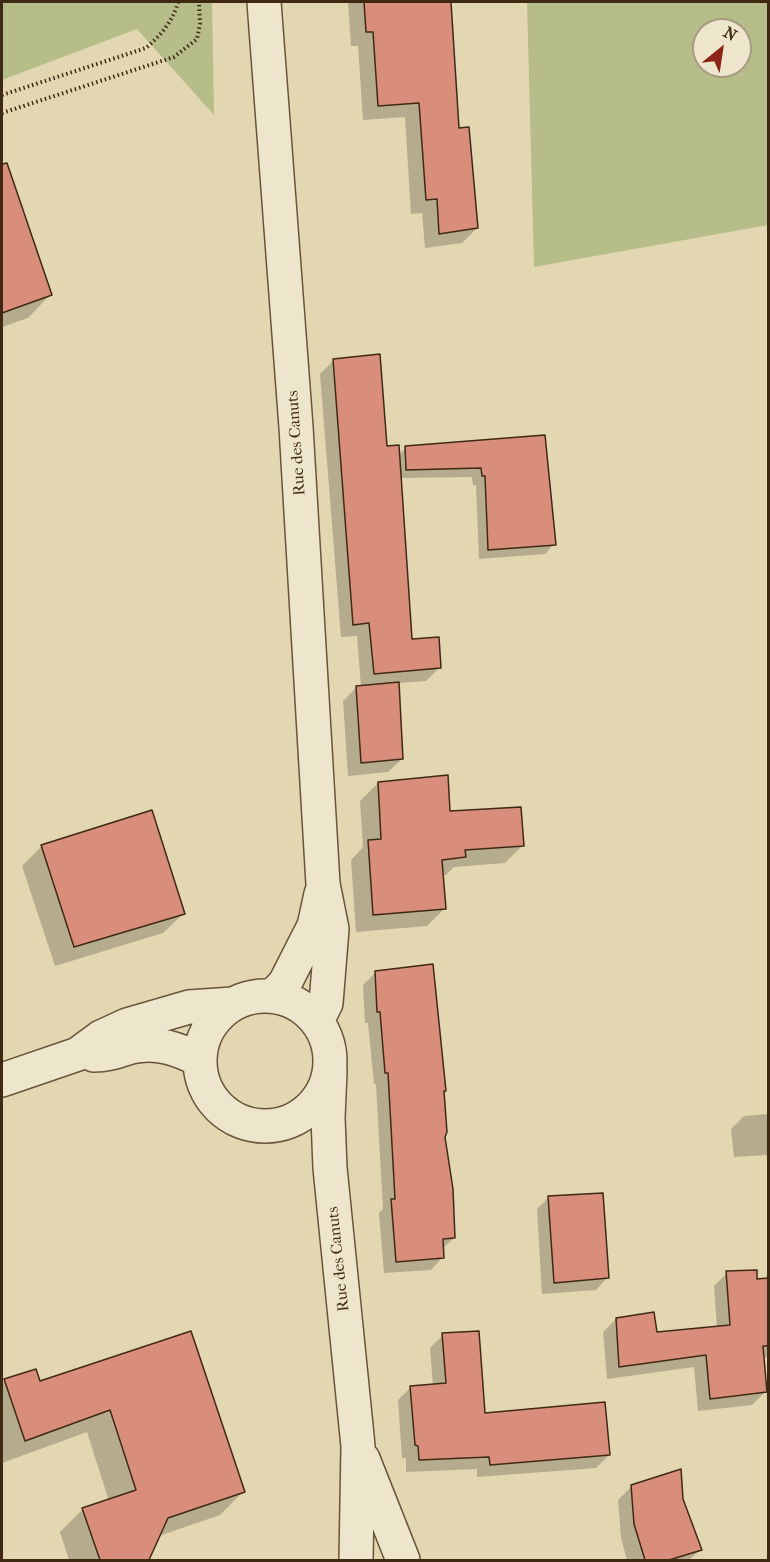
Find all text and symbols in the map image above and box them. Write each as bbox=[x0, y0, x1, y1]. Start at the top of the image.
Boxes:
north arrow bbox=[692, 18, 752, 78]
text: N bbox=[720, 22, 740, 45]
street label: Rue des Canuts bbox=[284, 390, 310, 496]
street label: Rue des Canuts bbox=[324, 1206, 354, 1312]

